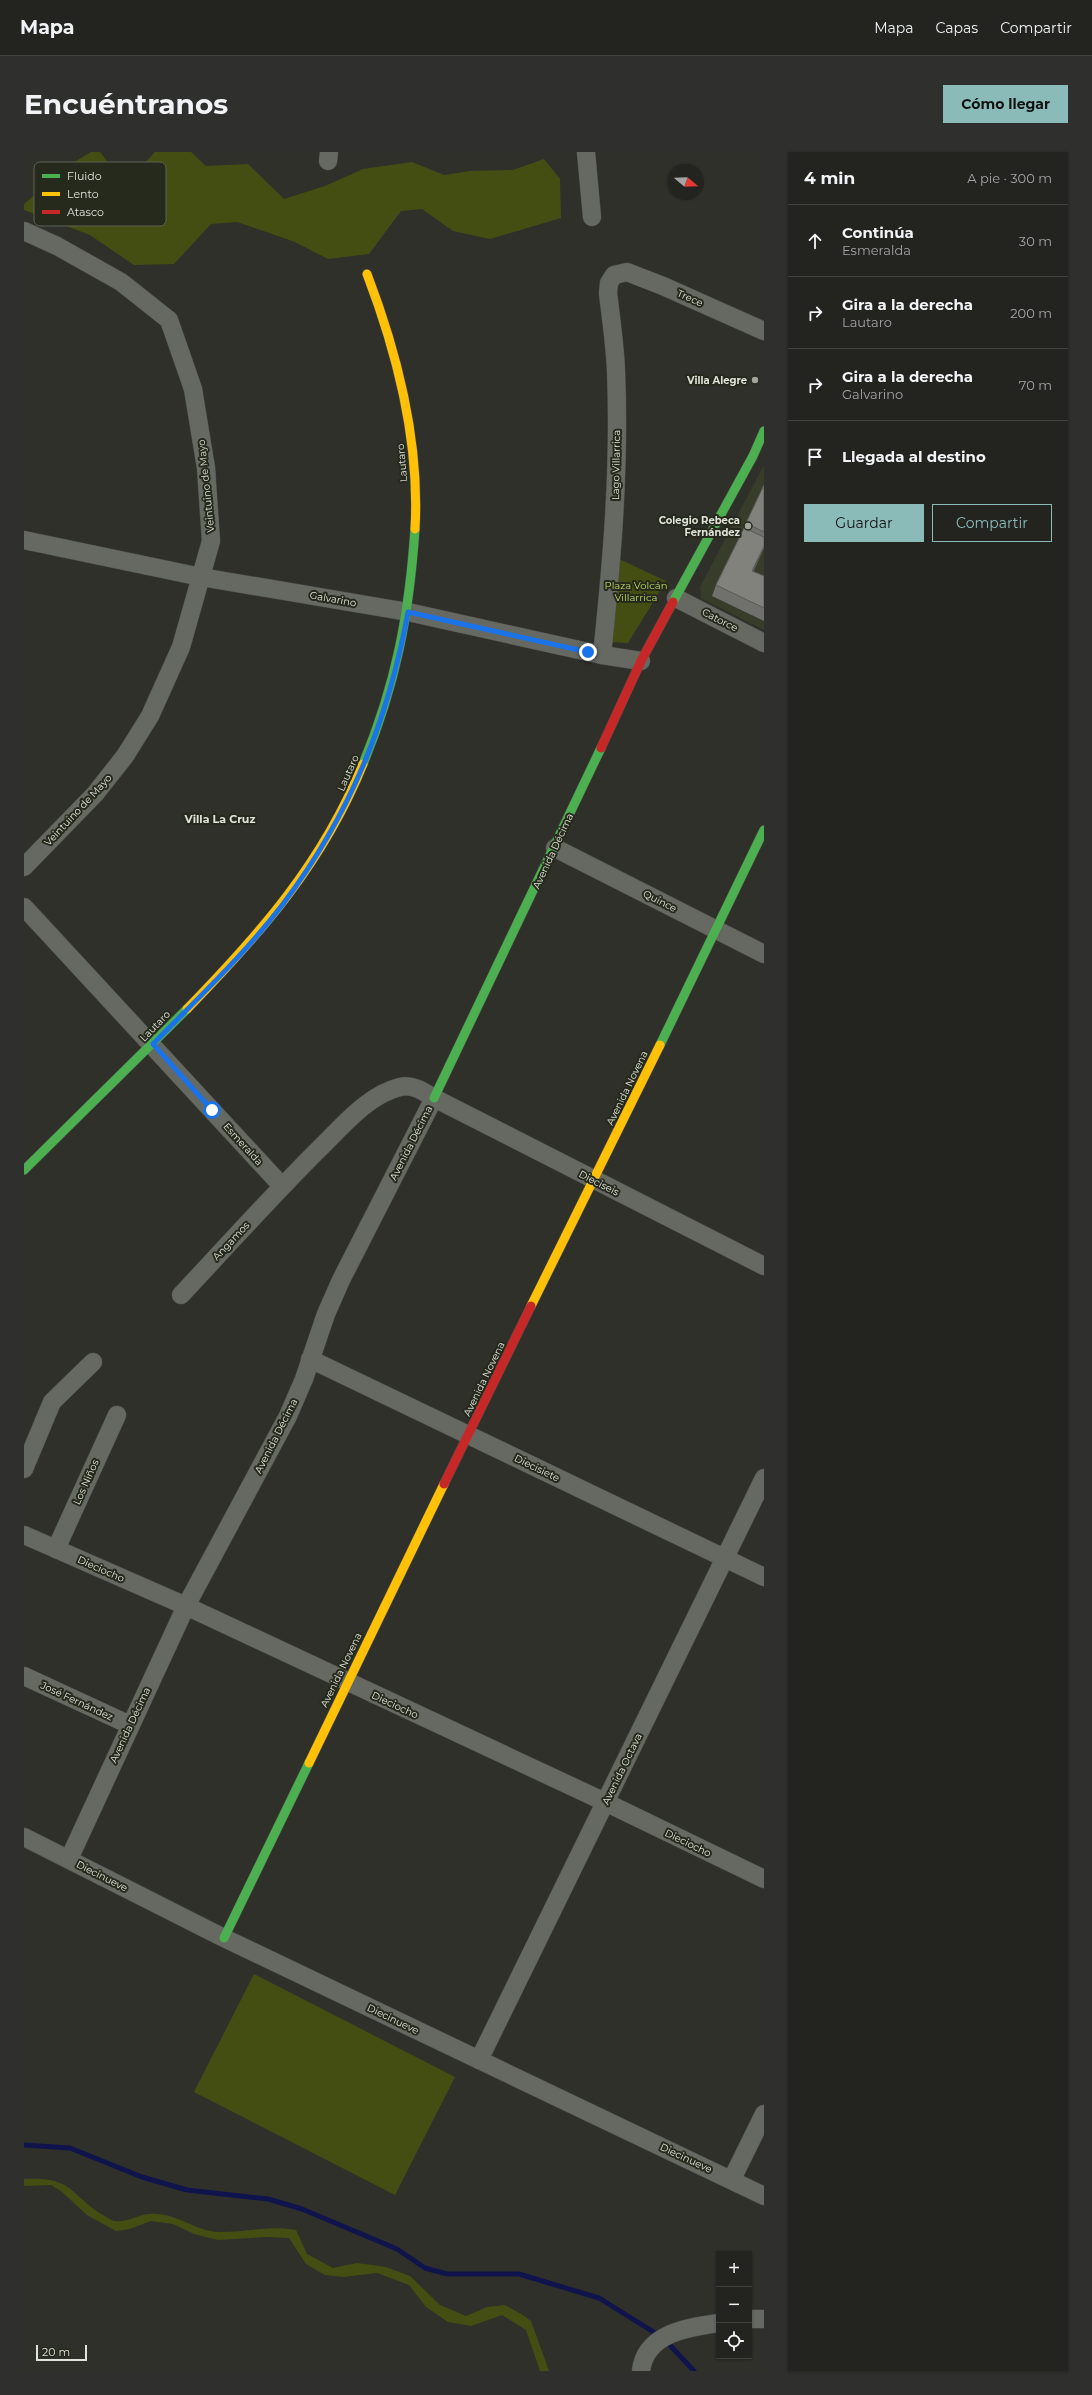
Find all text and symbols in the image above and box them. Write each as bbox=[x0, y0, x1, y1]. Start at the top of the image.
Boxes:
text: Mapa bbox=[20, 16, 75, 39]
text: Mapa bbox=[874, 19, 914, 37]
text: Capas bbox=[936, 19, 978, 37]
text: Compartir bbox=[1000, 19, 1072, 37]
button: Cómo llegar bbox=[943, 85, 1068, 123]
text: Encuéntranos bbox=[24, 87, 228, 121]
legend bbox=[34, 162, 166, 226]
north arrow bbox=[668, 164, 704, 200]
text: 4 min bbox=[804, 168, 855, 188]
text: Fluido bbox=[67, 169, 102, 183]
text: A pie · 300 m bbox=[967, 170, 1052, 186]
text: Lento bbox=[67, 187, 99, 201]
text: Atasco bbox=[67, 205, 104, 219]
text: Continúa bbox=[842, 223, 914, 242]
icon: ahead bbox=[804, 230, 826, 252]
text: 30 m bbox=[1019, 233, 1052, 249]
text: Esmeralda bbox=[842, 242, 911, 258]
street label: Trece bbox=[675, 287, 705, 309]
text: Gira a la derecha bbox=[842, 295, 973, 314]
icon: right bbox=[804, 302, 826, 324]
text: 200 m bbox=[1010, 305, 1052, 321]
text: Lautaro bbox=[842, 314, 892, 330]
text: Gira a la derecha bbox=[842, 367, 973, 386]
place label: Villa Alegre bbox=[686, 374, 747, 387]
icon: right bbox=[804, 374, 826, 396]
marker: Villa Alegre bbox=[750, 375, 760, 385]
text: 70 m bbox=[1019, 377, 1052, 393]
text: Galvarino bbox=[842, 386, 903, 402]
street label: Lago Villarrica bbox=[609, 430, 623, 500]
street label: Veintuino de Mayo bbox=[195, 439, 217, 533]
street label: Lautaro bbox=[394, 443, 410, 483]
icon: arrive bbox=[804, 446, 826, 468]
text: Llegada al destino bbox=[842, 447, 986, 466]
button: Guardar bbox=[804, 504, 924, 542]
button: Compartir bbox=[932, 504, 1052, 542]
place label: Colegio Rebeca Fernández bbox=[659, 514, 741, 539]
marker: Colegio Rebeca Fernández bbox=[743, 521, 753, 531]
park label: Plaza Volcán Villarrica bbox=[604, 579, 668, 604]
street label: Galvarino bbox=[309, 589, 357, 609]
street label: Catorce bbox=[700, 605, 740, 635]
route end bbox=[579, 643, 597, 661]
street label: Lautaro bbox=[334, 753, 362, 793]
street label: Veintuino de Mayo bbox=[41, 771, 115, 849]
street label: Avenida Décima bbox=[530, 811, 576, 891]
district label: Villa La Cruz bbox=[184, 812, 255, 826]
street label: Quince bbox=[641, 887, 679, 915]
street label: Lautaro bbox=[137, 1008, 173, 1044]
street label: Avenida Novena bbox=[603, 1049, 651, 1127]
route start bbox=[203, 1101, 221, 1119]
street label: Avenida Décima bbox=[387, 1104, 435, 1182]
street label: Esmeralda bbox=[220, 1120, 266, 1168]
street label: Dieciseis bbox=[577, 1167, 622, 1199]
street label: Angamos bbox=[210, 1219, 252, 1263]
street label: Avenida Novena bbox=[460, 1340, 508, 1418]
street label: Avenida Décima bbox=[252, 1397, 300, 1475]
street label: Diecisiete bbox=[512, 1451, 562, 1485]
street label: Los Niños bbox=[70, 1457, 102, 1507]
street label: Dieciocho bbox=[75, 1553, 127, 1585]
street label: Avenida Novena bbox=[317, 1631, 365, 1709]
street label: José Fernández bbox=[38, 1678, 115, 1723]
street label: Avenida Décima bbox=[107, 1685, 153, 1765]
street label: Dieciocho bbox=[370, 1689, 420, 1721]
street label: Avenida Octava bbox=[599, 1731, 645, 1807]
street label: Dieciocho bbox=[663, 1826, 713, 1860]
street label: Diecinueve bbox=[74, 1858, 130, 1894]
street label: Diecinueve bbox=[365, 2001, 421, 2037]
street label: Diecinueve bbox=[658, 2140, 714, 2176]
map controls bbox=[716, 2251, 752, 2359]
button: + bbox=[716, 2251, 752, 2287]
button: − bbox=[716, 2287, 752, 2323]
button: locate bbox=[716, 2323, 752, 2359]
scale bar bbox=[36, 2343, 87, 2362]
text: 20 m bbox=[42, 2345, 70, 2359]

